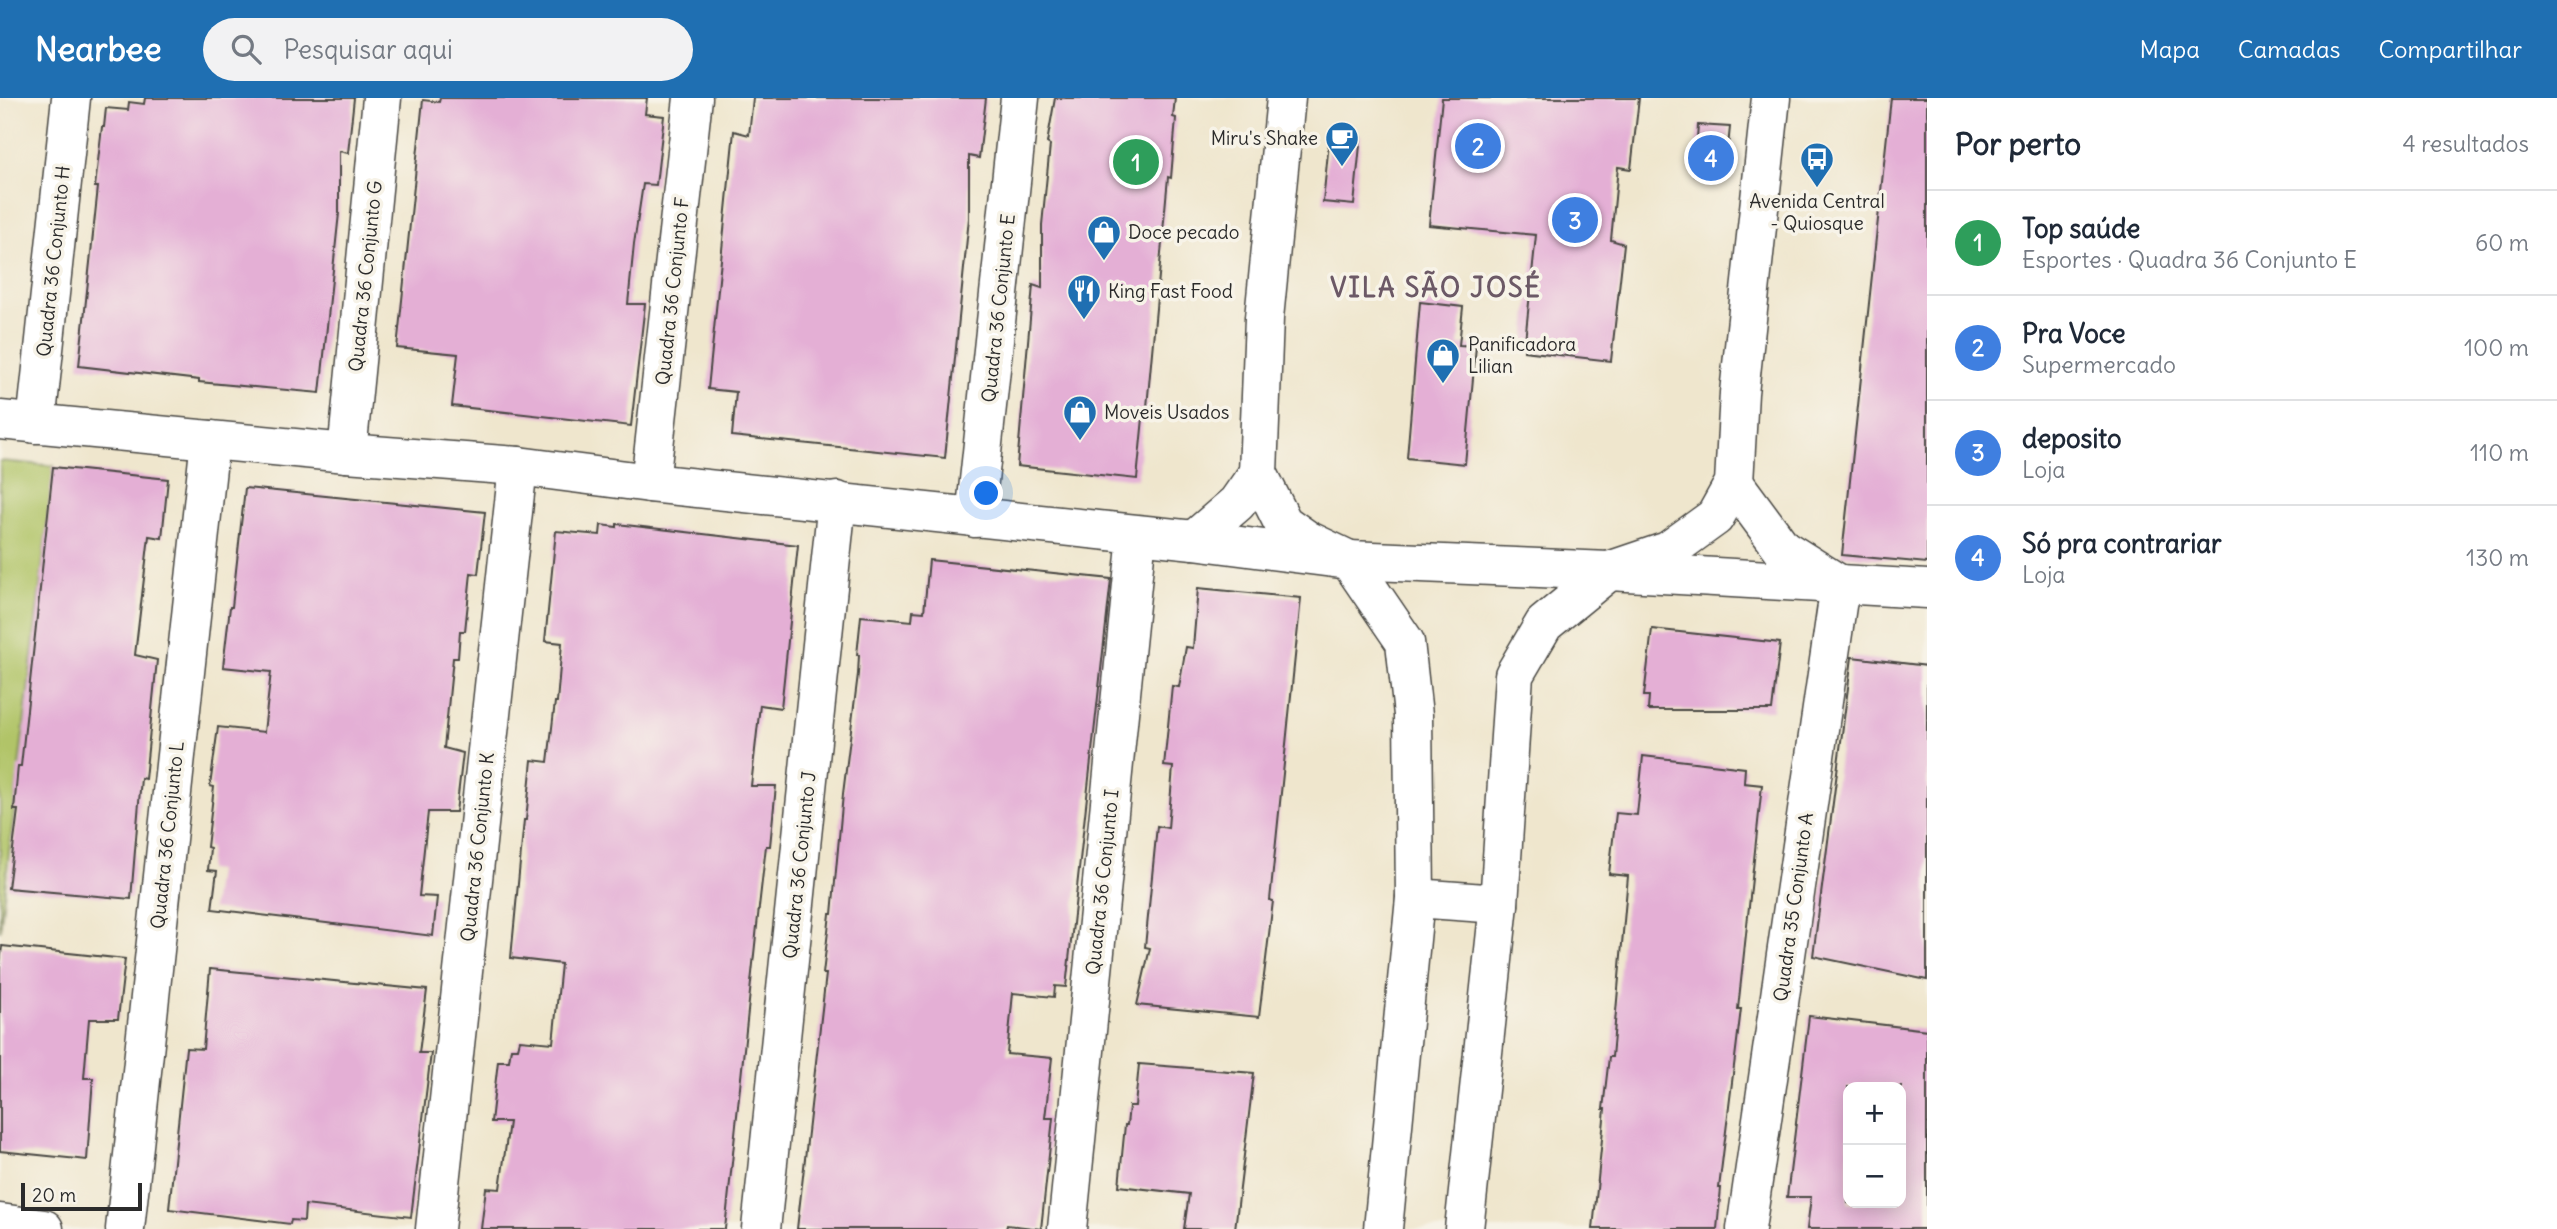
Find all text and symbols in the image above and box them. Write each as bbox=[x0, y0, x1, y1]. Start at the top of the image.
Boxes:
search box bbox=[203, 18, 693, 81]
text: Nearbee bbox=[35, 28, 161, 70]
icon: search bbox=[227, 30, 265, 68]
text: Pesquisar aqui bbox=[283, 33, 453, 66]
text: Mapa bbox=[2139, 34, 2200, 64]
text: Camadas bbox=[2238, 34, 2341, 64]
text: Compartilhar bbox=[2379, 34, 2522, 64]
cafe icon: Miru's Shake bbox=[1323, 119, 1361, 168]
pin: 2 bbox=[1455, 120, 1501, 172]
text: Por perto bbox=[1955, 125, 2081, 163]
place label: Miru's Shake bbox=[1211, 126, 1318, 150]
text: 4 resultados bbox=[2402, 129, 2529, 158]
pin: 4 bbox=[1688, 132, 1734, 184]
pin: 1 bbox=[1113, 136, 1159, 188]
bus stop icon: Avenida Central - Quiosque bbox=[1798, 140, 1836, 189]
street label: Quadra 36 Conjunto H bbox=[31, 164, 75, 358]
street label: Quadra 36 Conjunto G bbox=[343, 179, 387, 373]
place label: Avenida Central - Quiosque bbox=[1749, 189, 1885, 235]
pin: 3 bbox=[1552, 194, 1598, 246]
street label: Quadra 36 Conjunto F bbox=[650, 196, 694, 386]
text: Top saúde bbox=[2022, 212, 2140, 245]
street label: Quadra 36 Conjunto E bbox=[976, 213, 1020, 403]
shop icon: Doce pecado bbox=[1085, 213, 1123, 262]
place label: Doce pecado bbox=[1128, 220, 1239, 244]
text: 1 bbox=[1973, 228, 1983, 257]
text: 60 m bbox=[2475, 228, 2529, 257]
text: Esportes · Quadra 36 Conjunto E bbox=[2022, 245, 2357, 274]
district label: VILA SÃO JOSÉ bbox=[1330, 270, 1542, 304]
restaurant icon: King Fast Food bbox=[1065, 272, 1103, 321]
place label: King Fast Food bbox=[1108, 279, 1233, 303]
text: Pra Voce bbox=[2022, 317, 2126, 350]
place label: Panificadora Lilian bbox=[1468, 332, 1576, 378]
text: 2 bbox=[1972, 333, 1984, 362]
text: 100 m bbox=[2464, 333, 2529, 362]
shop icon: Panificadora Lilian bbox=[1424, 336, 1462, 385]
text: Supermercado bbox=[2022, 350, 2176, 379]
shop icon: Moveis Usados bbox=[1061, 393, 1099, 442]
place label: Moveis Usados bbox=[1104, 400, 1230, 424]
text: deposito bbox=[2022, 422, 2122, 455]
text: 3 bbox=[1971, 438, 1985, 467]
text: 110 m bbox=[2470, 438, 2529, 467]
text: Loja bbox=[2022, 455, 2065, 484]
your location bbox=[969, 476, 1003, 510]
text: Só pra contrariar bbox=[2022, 527, 2222, 560]
text: 4 bbox=[1971, 543, 1985, 572]
text: 130 m bbox=[2466, 543, 2529, 572]
text: Loja bbox=[2022, 560, 2065, 589]
street label: Quadra 36 Conjunto L bbox=[145, 740, 189, 930]
street label: Quadra 36 Conjunto K bbox=[455, 751, 499, 943]
street label: Quadra 36 Conjunto J bbox=[777, 770, 821, 960]
street label: Quadra 36 Conjunto I bbox=[1080, 788, 1124, 976]
street label: Quadra 35 Conjunto A bbox=[1768, 811, 1818, 1003]
map controls bbox=[1843, 1082, 1906, 1208]
button: + bbox=[1843, 1082, 1906, 1145]
button: − bbox=[1843, 1145, 1906, 1208]
scale bar bbox=[21, 1180, 142, 1212]
text: 20 m bbox=[32, 1183, 76, 1207]

